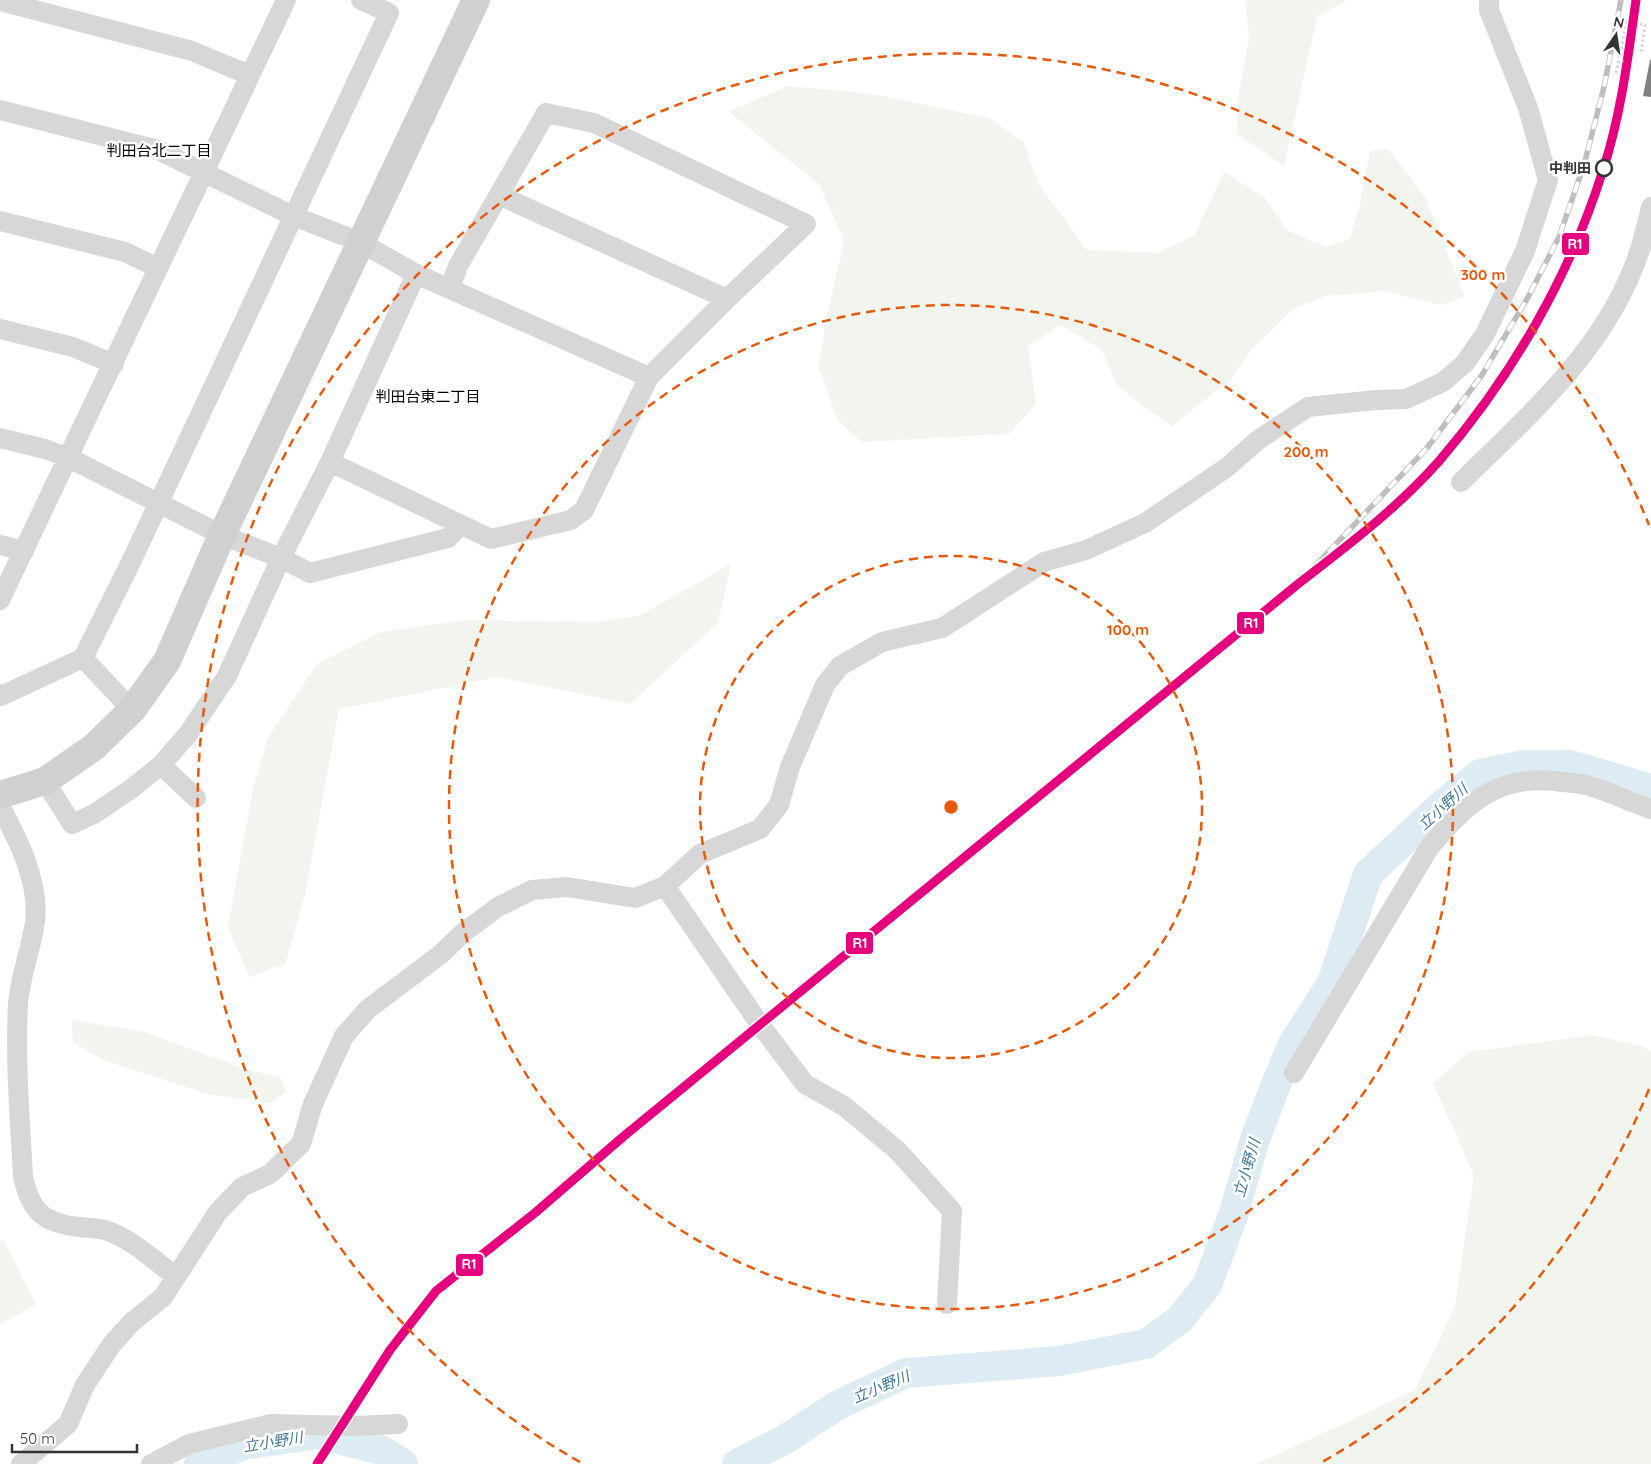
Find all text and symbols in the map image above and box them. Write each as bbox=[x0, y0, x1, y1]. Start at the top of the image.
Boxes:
north arrow bbox=[1591, 10, 1641, 60]
text: N bbox=[1612, 12, 1626, 32]
district label: 判田台北二丁目 bbox=[106, 141, 212, 160]
place label: 中判田 bbox=[1549, 159, 1591, 177]
marker: 中判田 bbox=[1595, 159, 1613, 177]
line badge: R1 bbox=[1561, 232, 1590, 256]
text: R1 bbox=[1567, 235, 1583, 253]
text: 300 m bbox=[1461, 265, 1505, 284]
district label: 判田台東二丁目 bbox=[375, 387, 481, 406]
text: 200 m bbox=[1284, 442, 1329, 461]
line badge: R1 bbox=[1236, 611, 1265, 635]
text: R1 bbox=[1243, 614, 1259, 632]
text: 100 m bbox=[1107, 620, 1149, 639]
water label: 立小野川 bbox=[1414, 778, 1473, 834]
centre of rings bbox=[942, 798, 960, 816]
line badge: R1 bbox=[845, 931, 874, 955]
text: R1 bbox=[852, 934, 868, 952]
water label: 立小野川 bbox=[1229, 1134, 1264, 1199]
line badge: R1 bbox=[455, 1253, 484, 1277]
text: R1 bbox=[461, 1255, 477, 1273]
water label: 立小野川 bbox=[849, 1365, 914, 1407]
scale bar bbox=[12, 1422, 138, 1454]
water label: 立小野川 bbox=[242, 1427, 306, 1456]
text: 50 m bbox=[20, 1429, 55, 1448]

